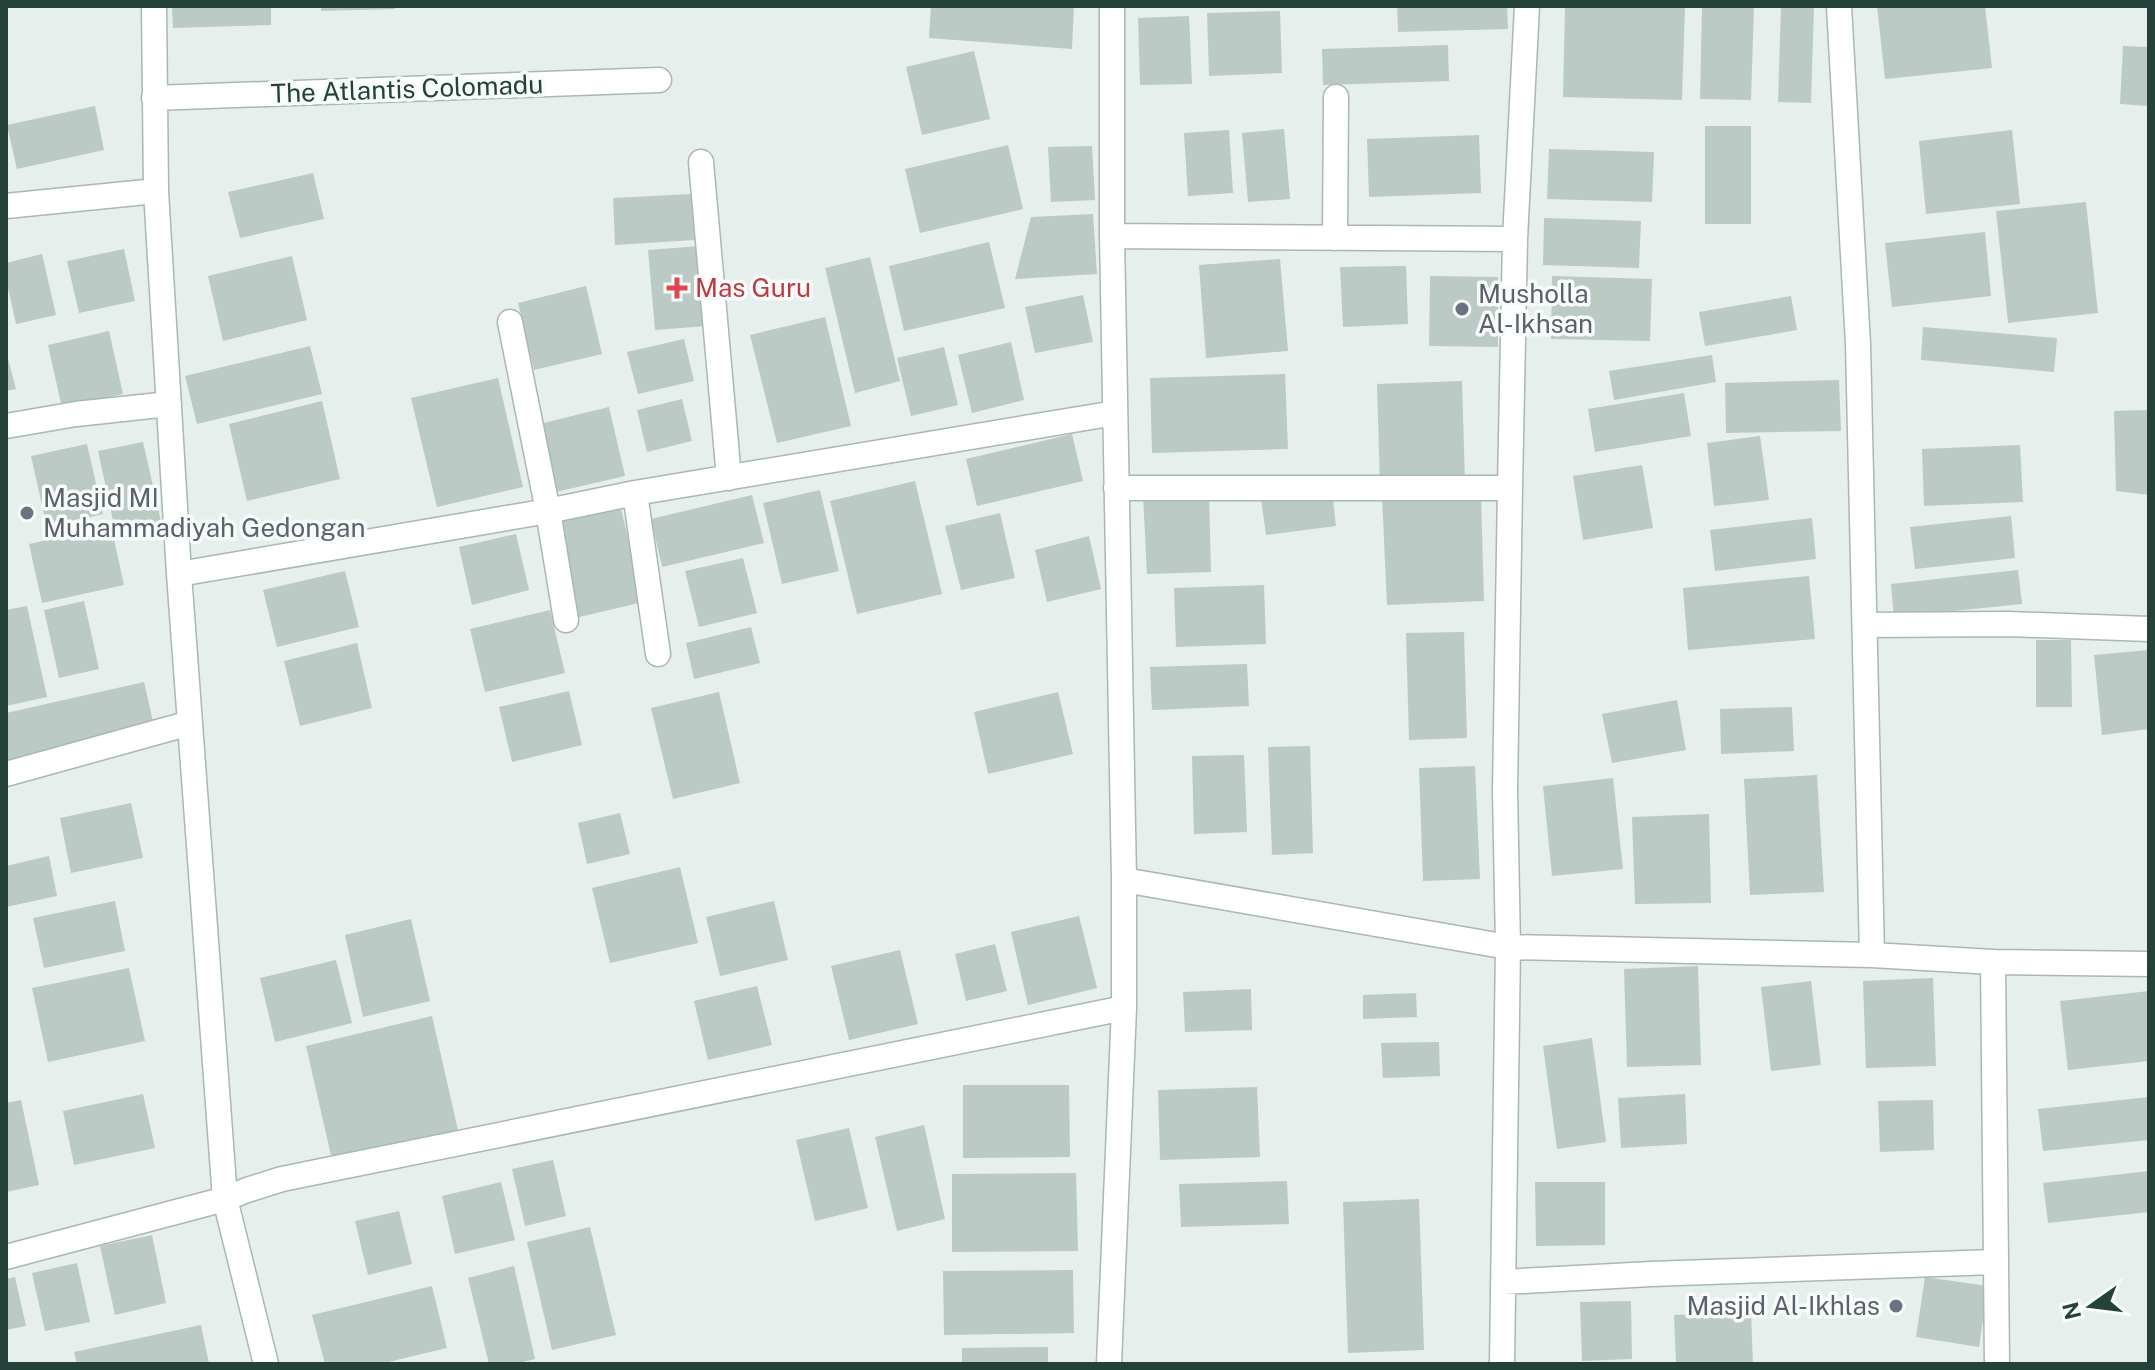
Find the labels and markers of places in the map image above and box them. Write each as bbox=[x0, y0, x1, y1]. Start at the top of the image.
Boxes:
place label: Mas Guru bbox=[695, 272, 811, 303]
marker: Mas Guru bbox=[666, 277, 688, 299]
place label: Musholla Al-Ikhsan bbox=[1478, 278, 1593, 339]
marker: Musholla Al-Ikhsan bbox=[1453, 300, 1471, 318]
place label: Masjid MI Muhammadiyah Gedongan bbox=[43, 482, 366, 543]
marker: Masjid MI Muhammadiyah Gedongan bbox=[18, 504, 36, 522]
place label: Masjid Al-Ikhlas bbox=[1687, 1290, 1880, 1321]
marker: Masjid Al-Ikhlas bbox=[1887, 1297, 1905, 1315]

